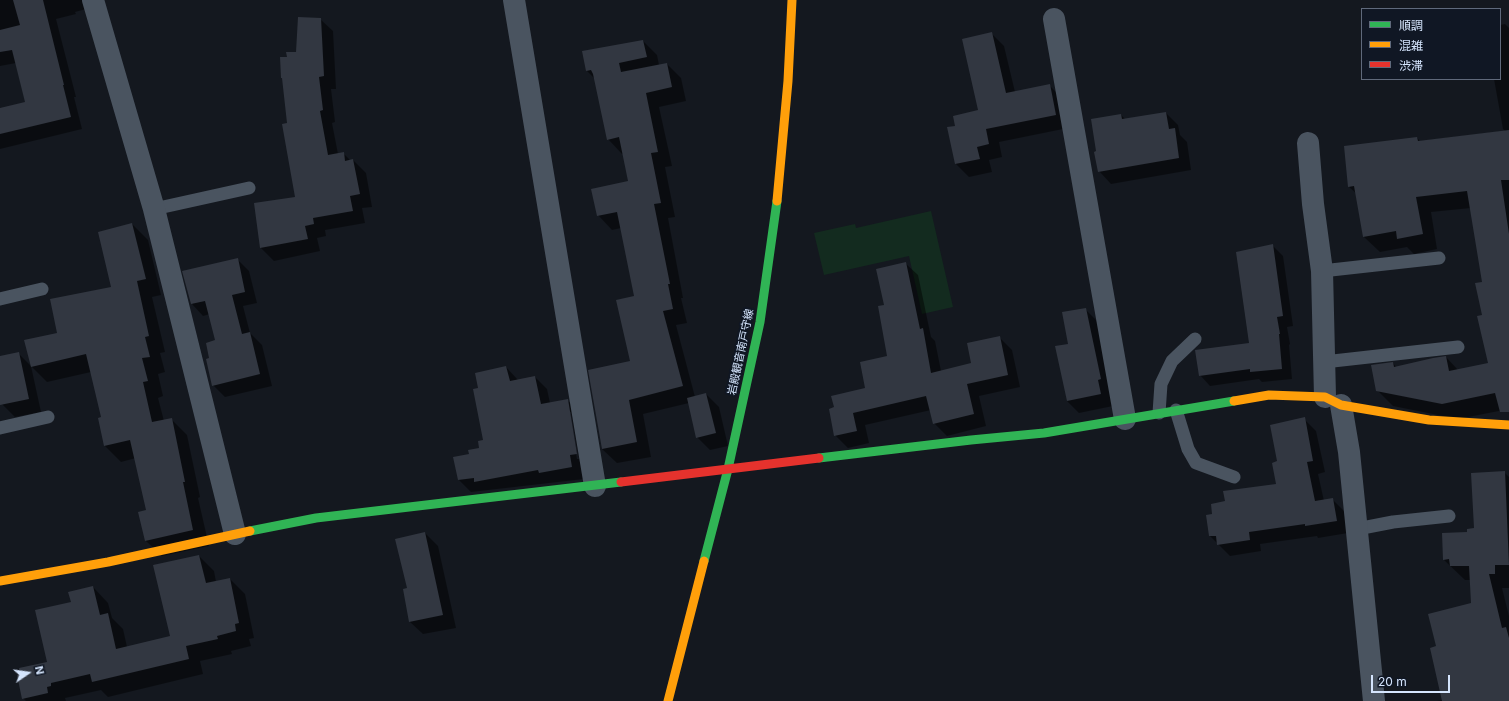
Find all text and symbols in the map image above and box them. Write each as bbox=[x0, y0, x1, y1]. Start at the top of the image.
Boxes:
legend bbox=[1361, 8, 1501, 80]
text: 順調 bbox=[1399, 18, 1423, 33]
text: 混雑 bbox=[1399, 38, 1423, 53]
text: 渋滞 bbox=[1399, 58, 1423, 73]
street label: 岩殿観音南戸守線 bbox=[725, 308, 757, 396]
north arrow bbox=[8, 653, 48, 693]
text: N bbox=[32, 665, 47, 676]
scale bar bbox=[1373, 667, 1452, 693]
text: 20 m bbox=[1378, 674, 1407, 689]

